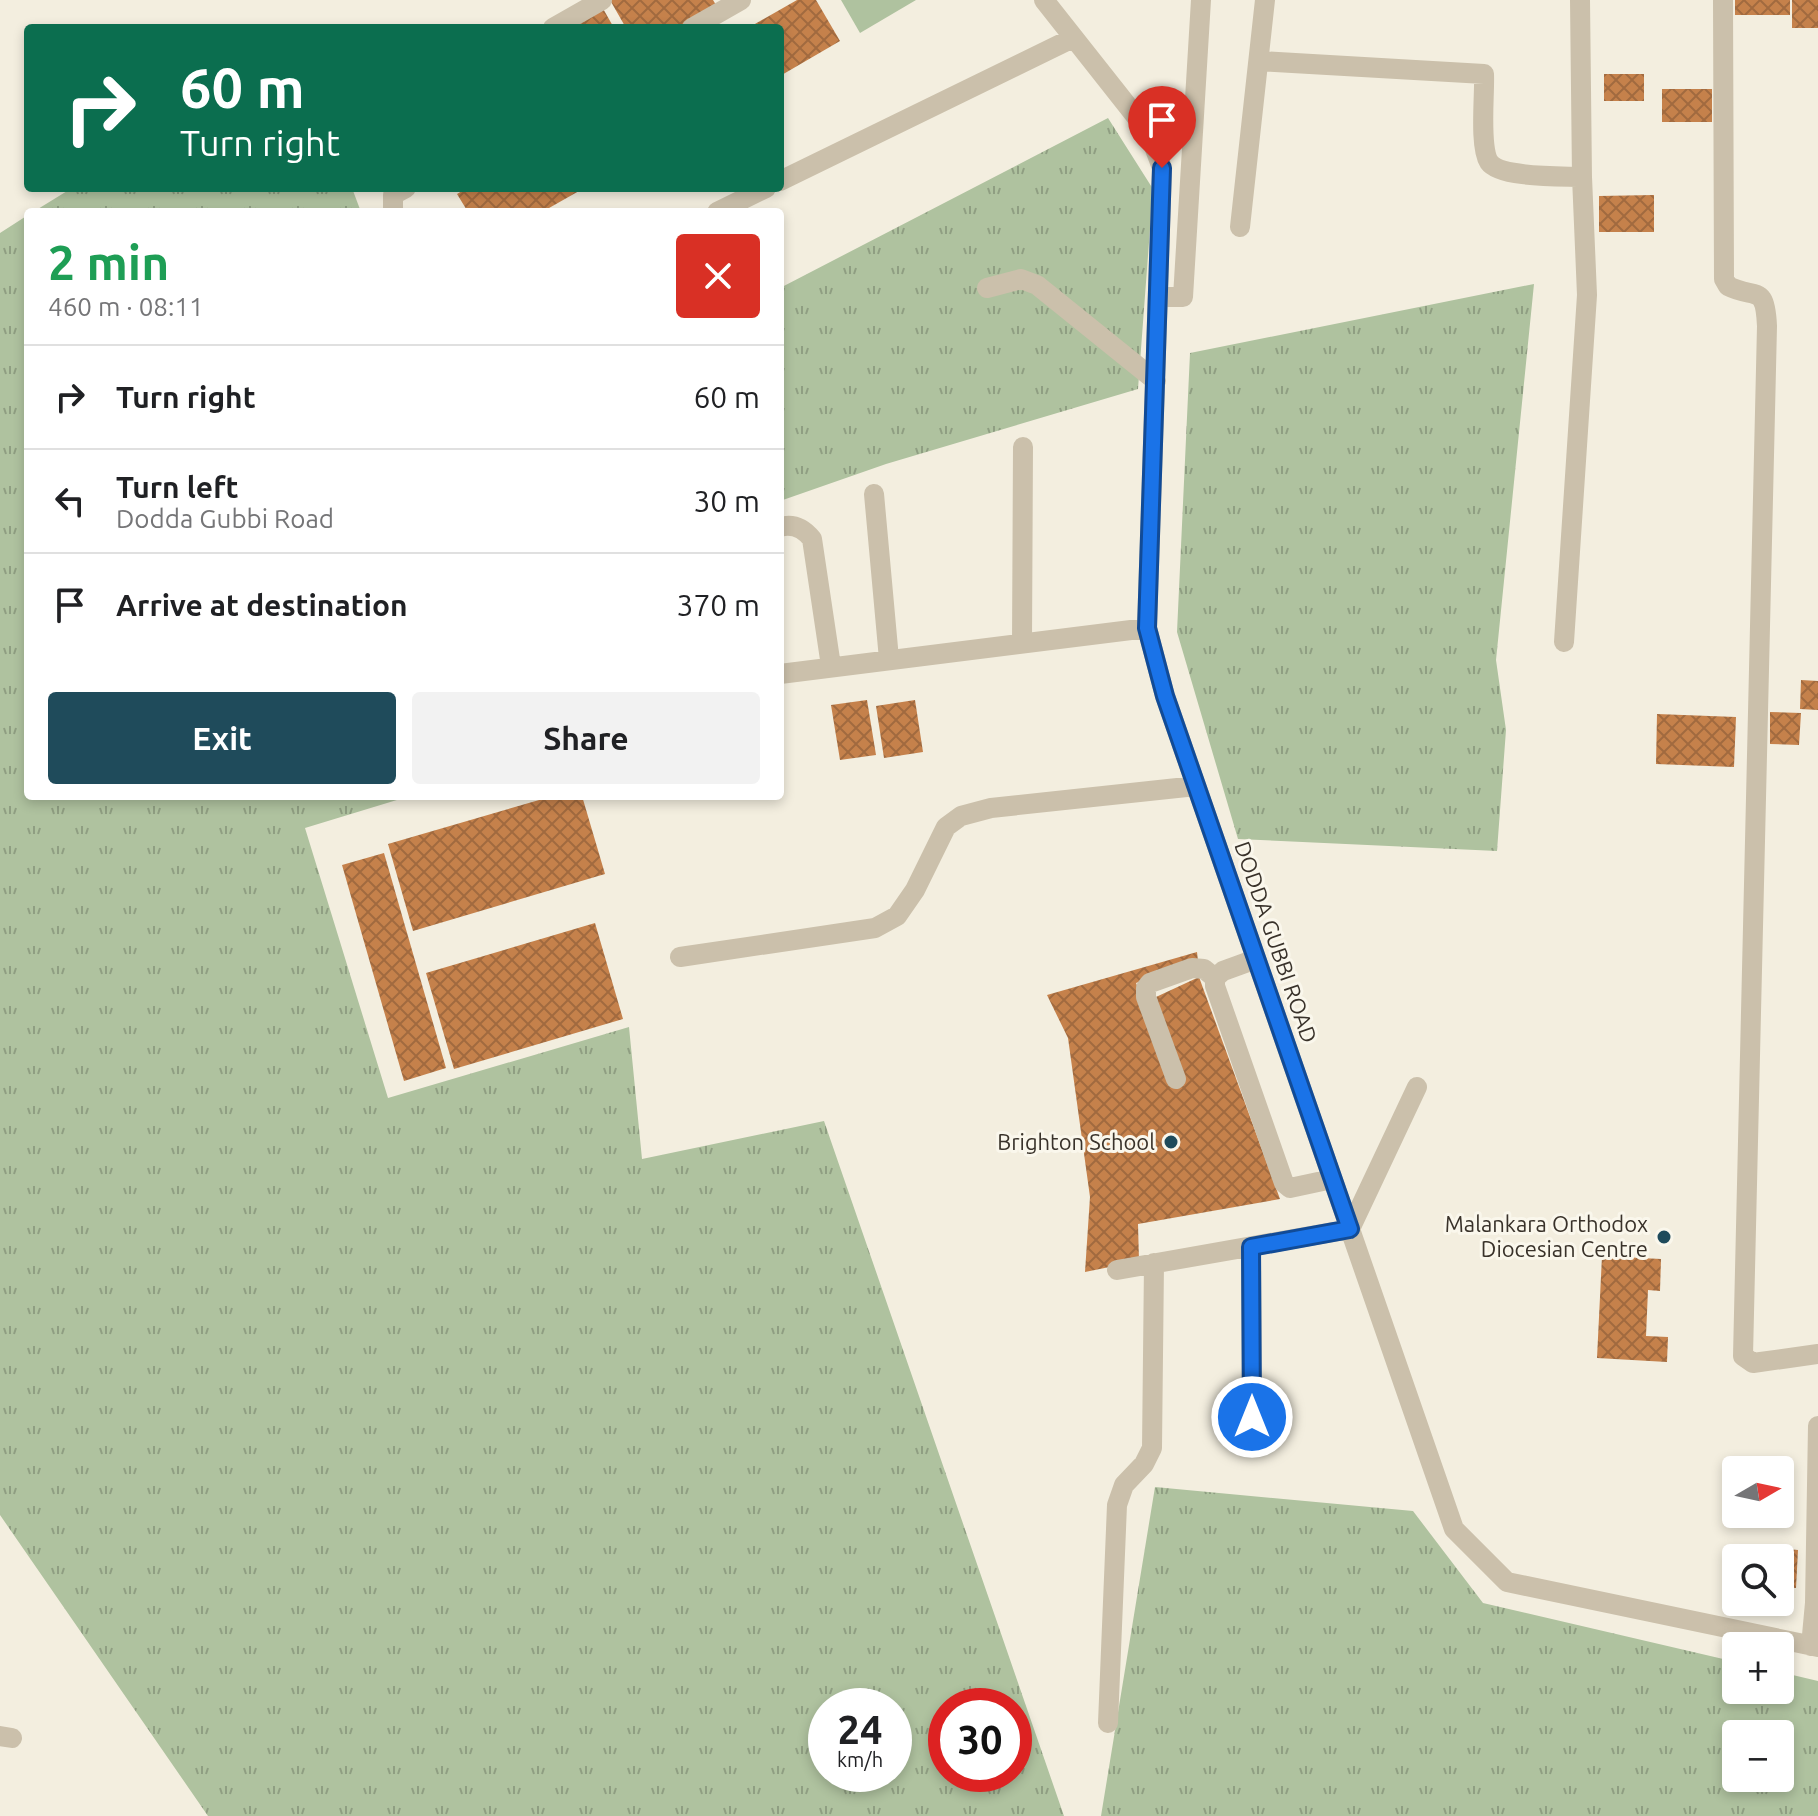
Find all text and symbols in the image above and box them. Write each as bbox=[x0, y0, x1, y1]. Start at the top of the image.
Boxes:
icon: right bbox=[48, 56, 152, 160]
text: 60 m bbox=[180, 56, 305, 119]
pin bbox=[1128, 86, 1196, 168]
icon: arrive bbox=[1140, 98, 1184, 142]
text: Turn right bbox=[180, 122, 340, 163]
button: close bbox=[676, 234, 760, 318]
text: 2 min bbox=[48, 235, 169, 289]
text: 460 m · 08:11 bbox=[48, 292, 204, 321]
icon: right bbox=[48, 375, 92, 419]
text: Turn right bbox=[116, 380, 256, 414]
text: 60 m bbox=[693, 380, 760, 414]
text: Turn left bbox=[116, 470, 238, 504]
icon: left bbox=[48, 479, 92, 523]
text: 30 m bbox=[693, 484, 760, 518]
text: Dodda Gubbi Road bbox=[116, 504, 334, 533]
icon: arrive bbox=[48, 583, 92, 627]
text: Arrive at destination bbox=[116, 588, 408, 622]
text: 370 m bbox=[676, 588, 760, 622]
button: Exit bbox=[48, 692, 396, 784]
button: Share bbox=[412, 692, 760, 784]
street label: DODDA GUBBI ROAD bbox=[1230, 838, 1323, 1046]
place label: Brighton School bbox=[997, 1129, 1155, 1154]
marker: Brighton School bbox=[1162, 1133, 1180, 1151]
place label: Malankara Orthodox Diocesian Centre bbox=[1445, 1211, 1648, 1261]
marker: Malankara Orthodox Diocesian Centre bbox=[1655, 1228, 1673, 1246]
position arrow bbox=[1210, 1375, 1294, 1459]
north arrow bbox=[1722, 1456, 1794, 1528]
map controls bbox=[1722, 1456, 1794, 1792]
button: search bbox=[1722, 1544, 1794, 1616]
button: + bbox=[1722, 1632, 1794, 1704]
speed limit sign: 30 bbox=[928, 1688, 1032, 1792]
text: 24 bbox=[837, 1707, 883, 1752]
button: − bbox=[1722, 1720, 1794, 1792]
text: km/h bbox=[837, 1748, 883, 1771]

